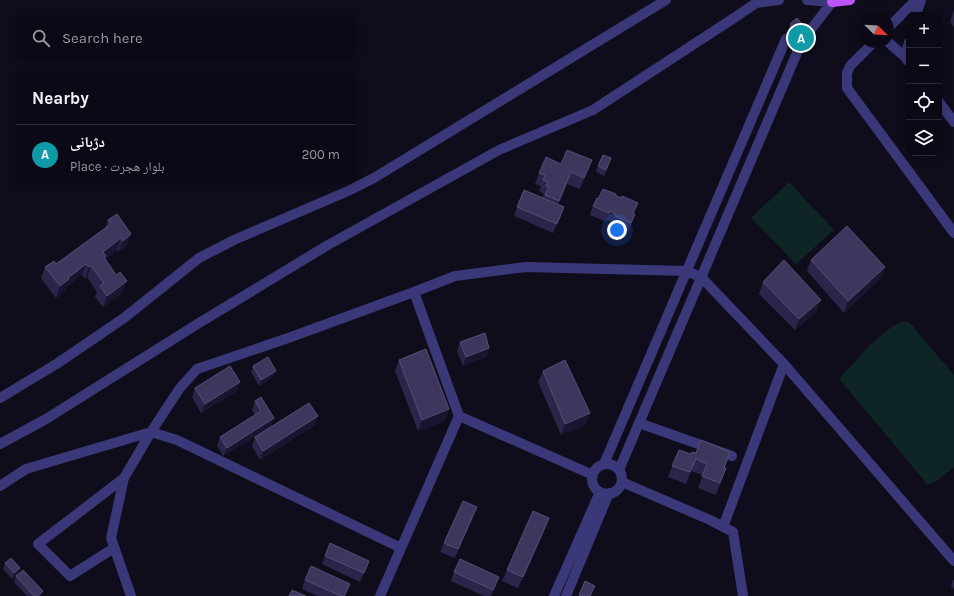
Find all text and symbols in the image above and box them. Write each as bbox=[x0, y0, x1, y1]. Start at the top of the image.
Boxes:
north arrow bbox=[858, 12, 894, 48]
map controls bbox=[906, 12, 942, 156]
button: + bbox=[906, 12, 942, 48]
search box bbox=[16, 16, 356, 60]
pin: A bbox=[788, 23, 814, 53]
icon: search bbox=[30, 27, 52, 49]
text: Search here bbox=[62, 29, 143, 47]
button: − bbox=[906, 48, 942, 84]
button: locate bbox=[906, 84, 942, 120]
text: Nearby bbox=[32, 88, 89, 108]
button: layers bbox=[906, 120, 942, 156]
text: دژبانی bbox=[70, 133, 105, 151]
text: A bbox=[41, 147, 49, 162]
text: 200 m bbox=[302, 147, 340, 162]
text: Place · بلوار هجرت bbox=[70, 159, 164, 174]
your location bbox=[607, 220, 627, 240]

